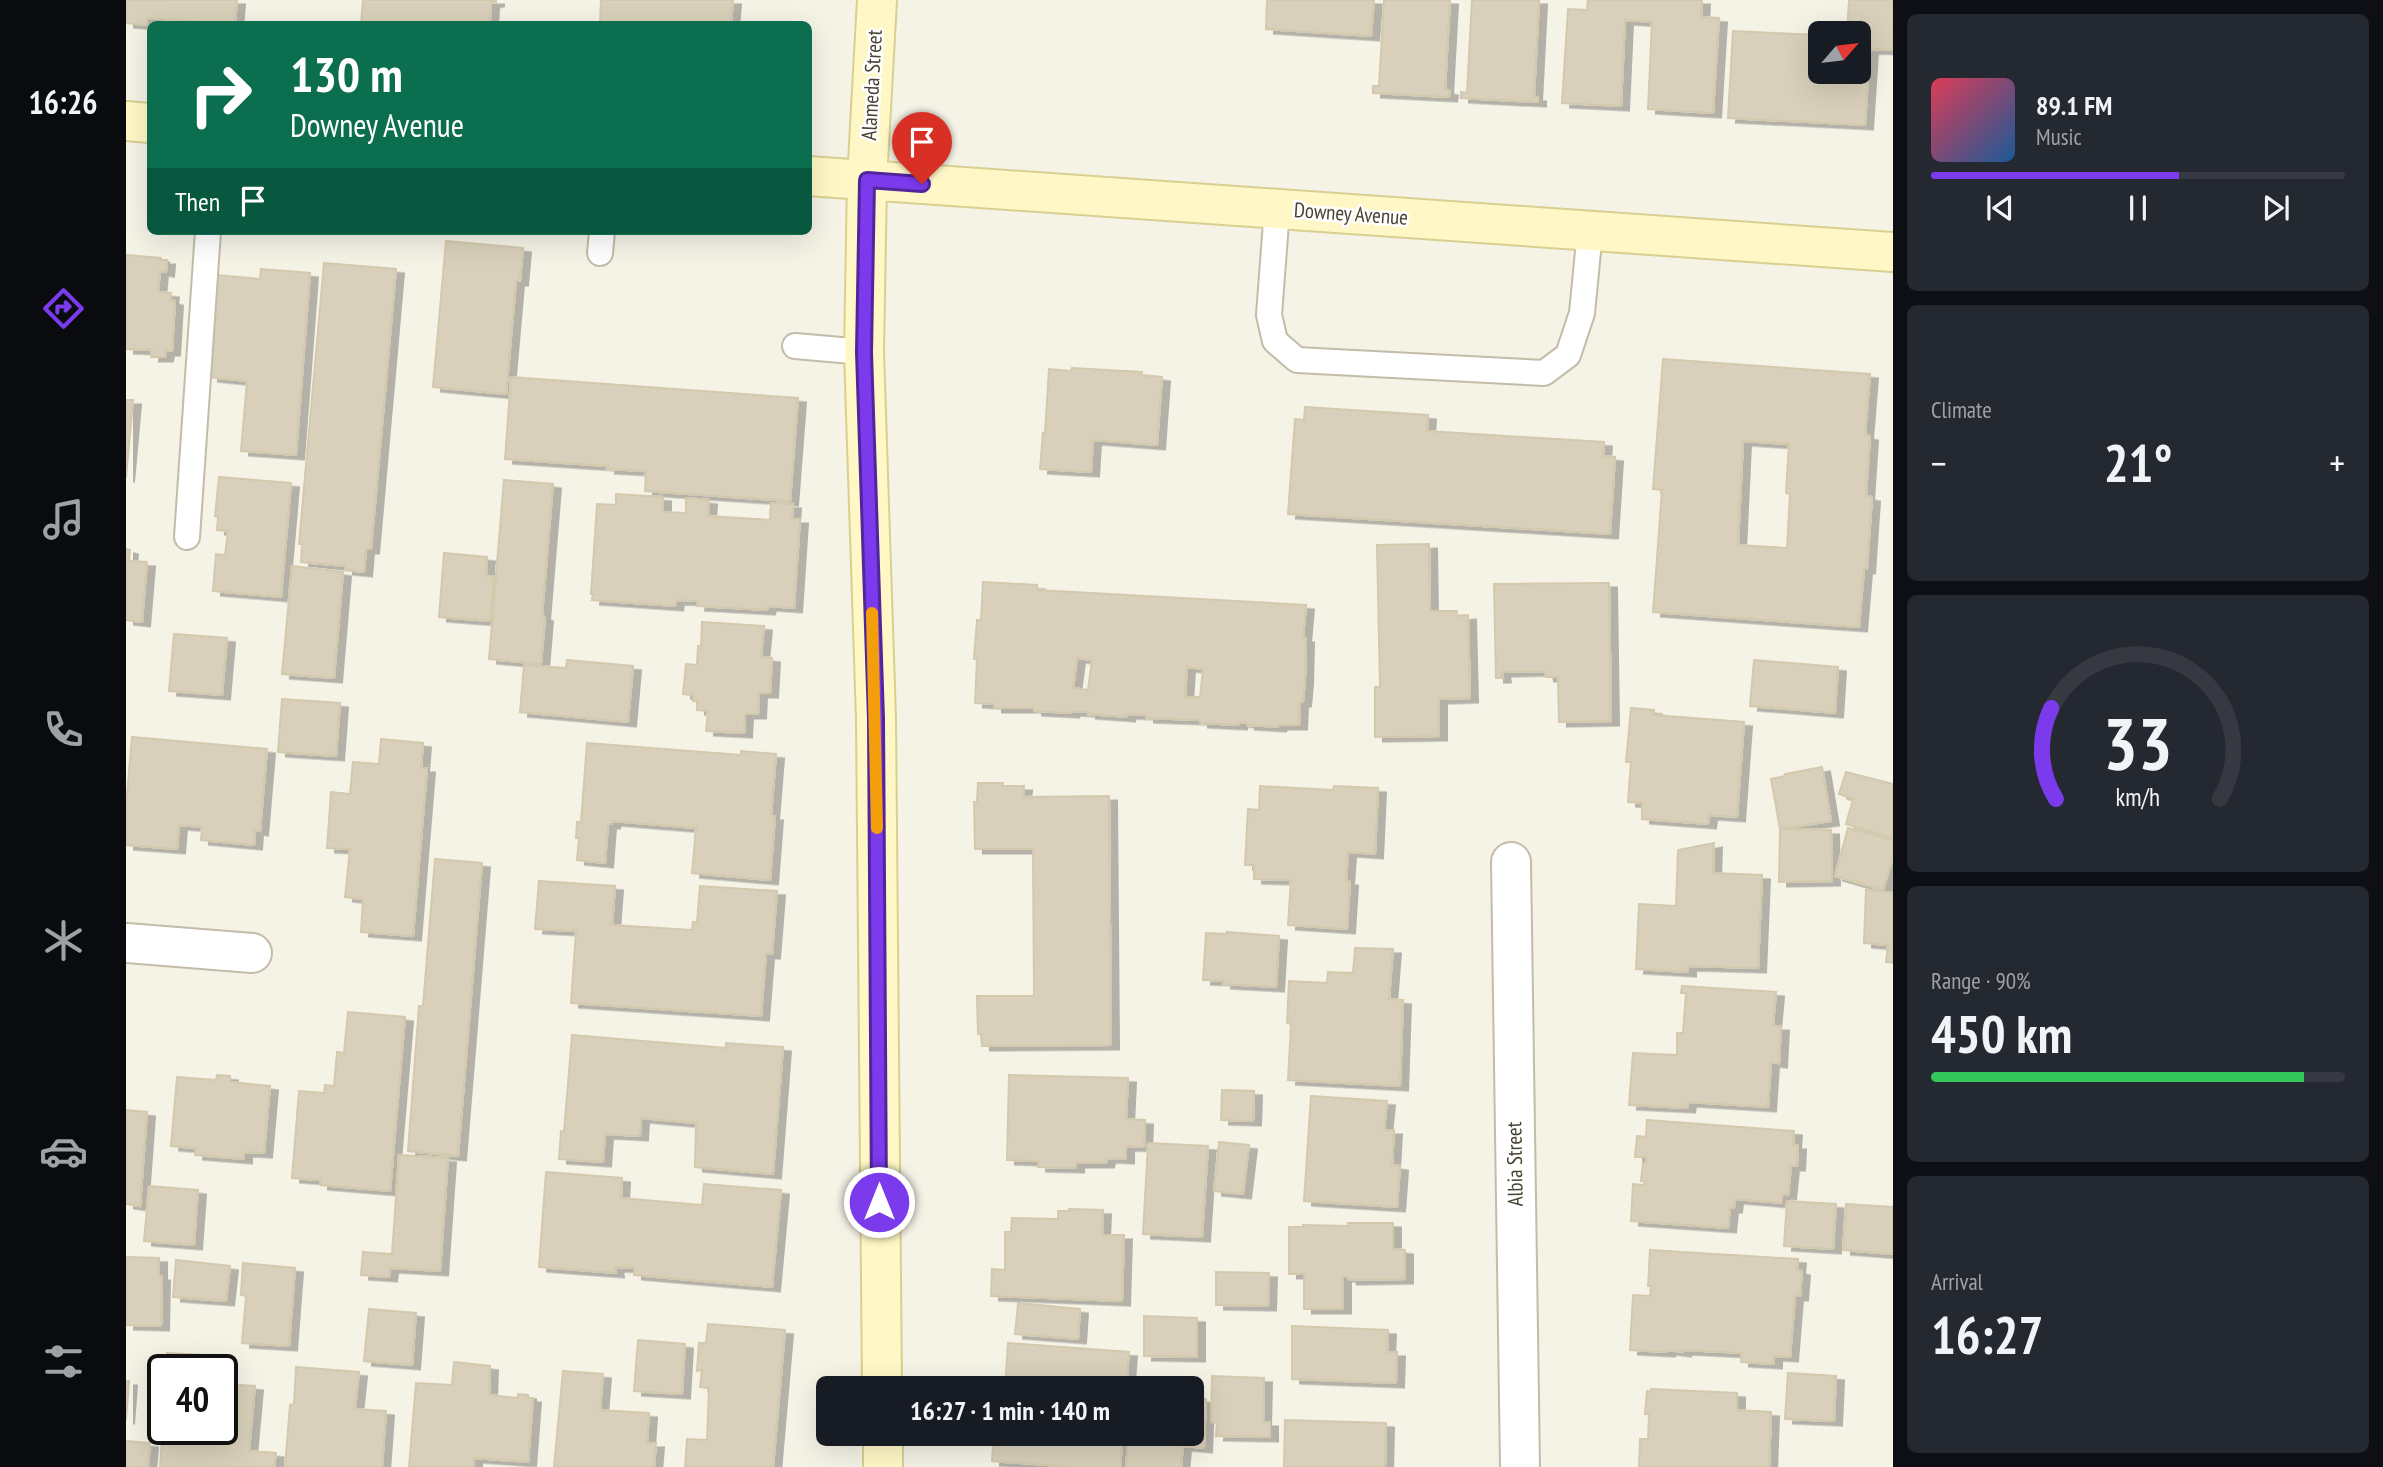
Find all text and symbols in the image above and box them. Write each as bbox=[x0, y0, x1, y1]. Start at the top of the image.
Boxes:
north arrow bbox=[1808, 21, 1871, 84]
map controls bbox=[1808, 21, 1871, 84]
street label: Alameda Street bbox=[855, 29, 888, 141]
text: 130 m bbox=[290, 42, 403, 106]
icon: right bbox=[175, 49, 266, 140]
text: 16:26 bbox=[28, 81, 98, 123]
text: 89.1 FM bbox=[2036, 89, 2112, 122]
text: Downey Avenue bbox=[290, 104, 464, 146]
pin bbox=[892, 112, 952, 184]
text: Music bbox=[2036, 122, 2082, 151]
icon: arrive bbox=[903, 123, 941, 161]
icon: arrive bbox=[234, 182, 272, 220]
text: Then bbox=[175, 185, 220, 218]
icon: previous bbox=[1981, 189, 2019, 227]
icon: pause bbox=[2119, 189, 2157, 227]
icon: next bbox=[2257, 189, 2295, 227]
street label: Downey Avenue bbox=[1293, 196, 1409, 231]
icon: directions bbox=[39, 284, 88, 333]
text: Climate bbox=[1931, 395, 1992, 424]
text: 21° bbox=[2104, 429, 2172, 496]
text: − bbox=[1931, 438, 1947, 487]
text: + bbox=[2329, 438, 2345, 487]
icon: music bbox=[39, 495, 88, 544]
text: 33 bbox=[2103, 696, 2173, 790]
icon: phone bbox=[39, 705, 88, 754]
text: km/h bbox=[2116, 781, 2160, 813]
icon: climate bbox=[39, 916, 88, 965]
text: Range · 90% bbox=[1931, 966, 2031, 995]
text: 450 km bbox=[1931, 1000, 2072, 1067]
street label: Albia Street bbox=[1500, 1121, 1529, 1207]
icon: car bbox=[39, 1127, 88, 1176]
position arrow bbox=[842, 1165, 916, 1239]
text: Arrival bbox=[1931, 1267, 1983, 1296]
text: 16:27 bbox=[1931, 1301, 2043, 1368]
icon: filters bbox=[39, 1337, 88, 1386]
speed limit sign: 40 bbox=[147, 1354, 238, 1445]
text: 16:27 · 1 min · 140 m bbox=[910, 1394, 1110, 1427]

